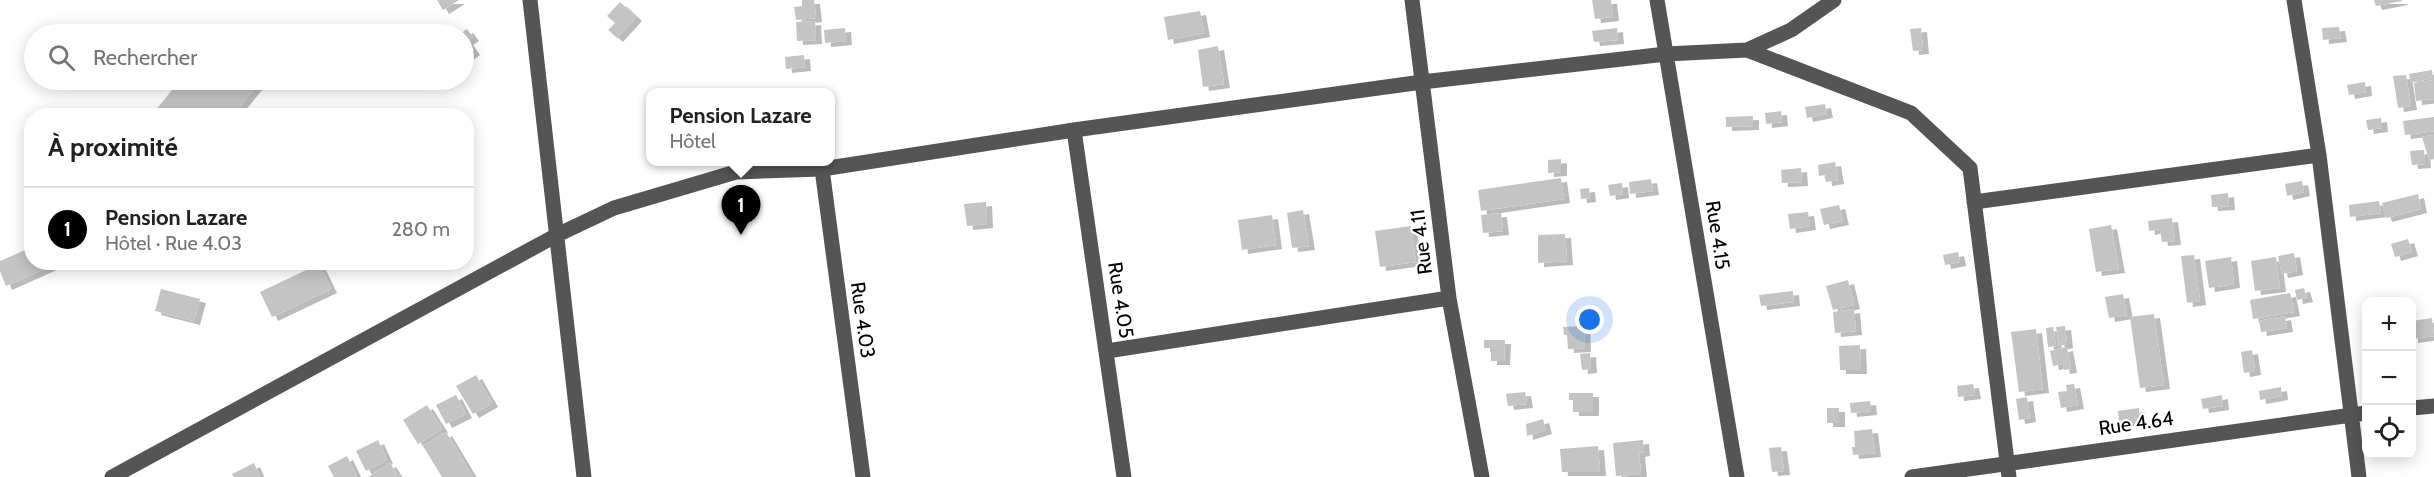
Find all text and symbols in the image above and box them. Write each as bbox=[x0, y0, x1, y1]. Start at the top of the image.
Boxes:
search box bbox=[24, 24, 474, 90]
icon: search bbox=[45, 41, 78, 74]
text: Rechercher bbox=[93, 44, 197, 71]
popup bbox=[646, 88, 835, 166]
text: Pension Lazare bbox=[669, 102, 812, 129]
text: Hôtel bbox=[669, 129, 716, 153]
text: À proximité bbox=[48, 131, 178, 163]
pin: 1 bbox=[722, 186, 760, 235]
street label: Rue 4.15 bbox=[1701, 199, 1735, 271]
text: Pension Lazare bbox=[105, 204, 247, 231]
street label: Rue 4.11 bbox=[1405, 208, 1437, 276]
text: 1 bbox=[64, 217, 71, 241]
text: 280 m bbox=[391, 217, 450, 241]
text: Hôtel · Rue 4.03 bbox=[105, 231, 242, 255]
street label: Rue 4.05 bbox=[1103, 260, 1139, 340]
street label: Rue 4.03 bbox=[846, 280, 880, 360]
map controls bbox=[2362, 297, 2416, 459]
button: + bbox=[2362, 297, 2416, 351]
your location bbox=[1575, 305, 1604, 334]
button: − bbox=[2362, 351, 2416, 405]
button: locate bbox=[2362, 405, 2416, 459]
street label: Rue 4.64 bbox=[2097, 406, 2175, 440]

